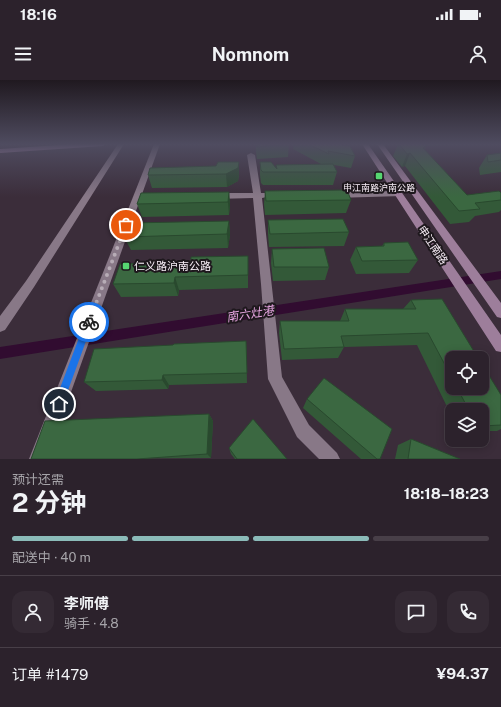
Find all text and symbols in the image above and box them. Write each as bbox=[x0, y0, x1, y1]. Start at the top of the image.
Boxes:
text: 18:16 bbox=[20, 6, 57, 23]
icon: menu bbox=[12, 43, 34, 65]
icon: person bbox=[467, 43, 489, 65]
text: Nomnom bbox=[212, 44, 289, 65]
marker: 申江南路沪南公路 bbox=[374, 171, 384, 181]
place label: 申江南路沪南公路 bbox=[343, 182, 415, 193]
pin bbox=[109, 208, 143, 242]
icon: bag bbox=[115, 214, 137, 236]
street label: 申江南路 bbox=[416, 223, 450, 267]
place label: 仁义路沪南公路 bbox=[134, 260, 211, 272]
marker: 仁义路沪南公路 bbox=[121, 261, 131, 271]
courier bbox=[69, 302, 109, 342]
water label: 南六灶港 bbox=[225, 303, 277, 325]
icon: bike bbox=[78, 311, 100, 333]
map controls bbox=[445, 351, 489, 447]
button: locate bbox=[445, 351, 489, 395]
pin bbox=[42, 387, 76, 421]
icon: home bbox=[48, 393, 70, 415]
button: layers bbox=[445, 403, 489, 447]
text: 预计还需 bbox=[12, 472, 64, 487]
text: 18:18–18:23 bbox=[404, 485, 489, 502]
text: 2 分钟 bbox=[12, 487, 86, 518]
text: 配送中 · 40 m bbox=[12, 550, 91, 565]
button: person bbox=[12, 591, 54, 633]
button: chat bbox=[395, 591, 437, 633]
button: phone bbox=[447, 591, 489, 633]
text: 李师傅 bbox=[64, 595, 109, 612]
text: 骑手 · 4.8 bbox=[64, 616, 119, 631]
text: ¥94.37 bbox=[436, 665, 489, 682]
text: 订单 #1479 bbox=[12, 666, 88, 683]

